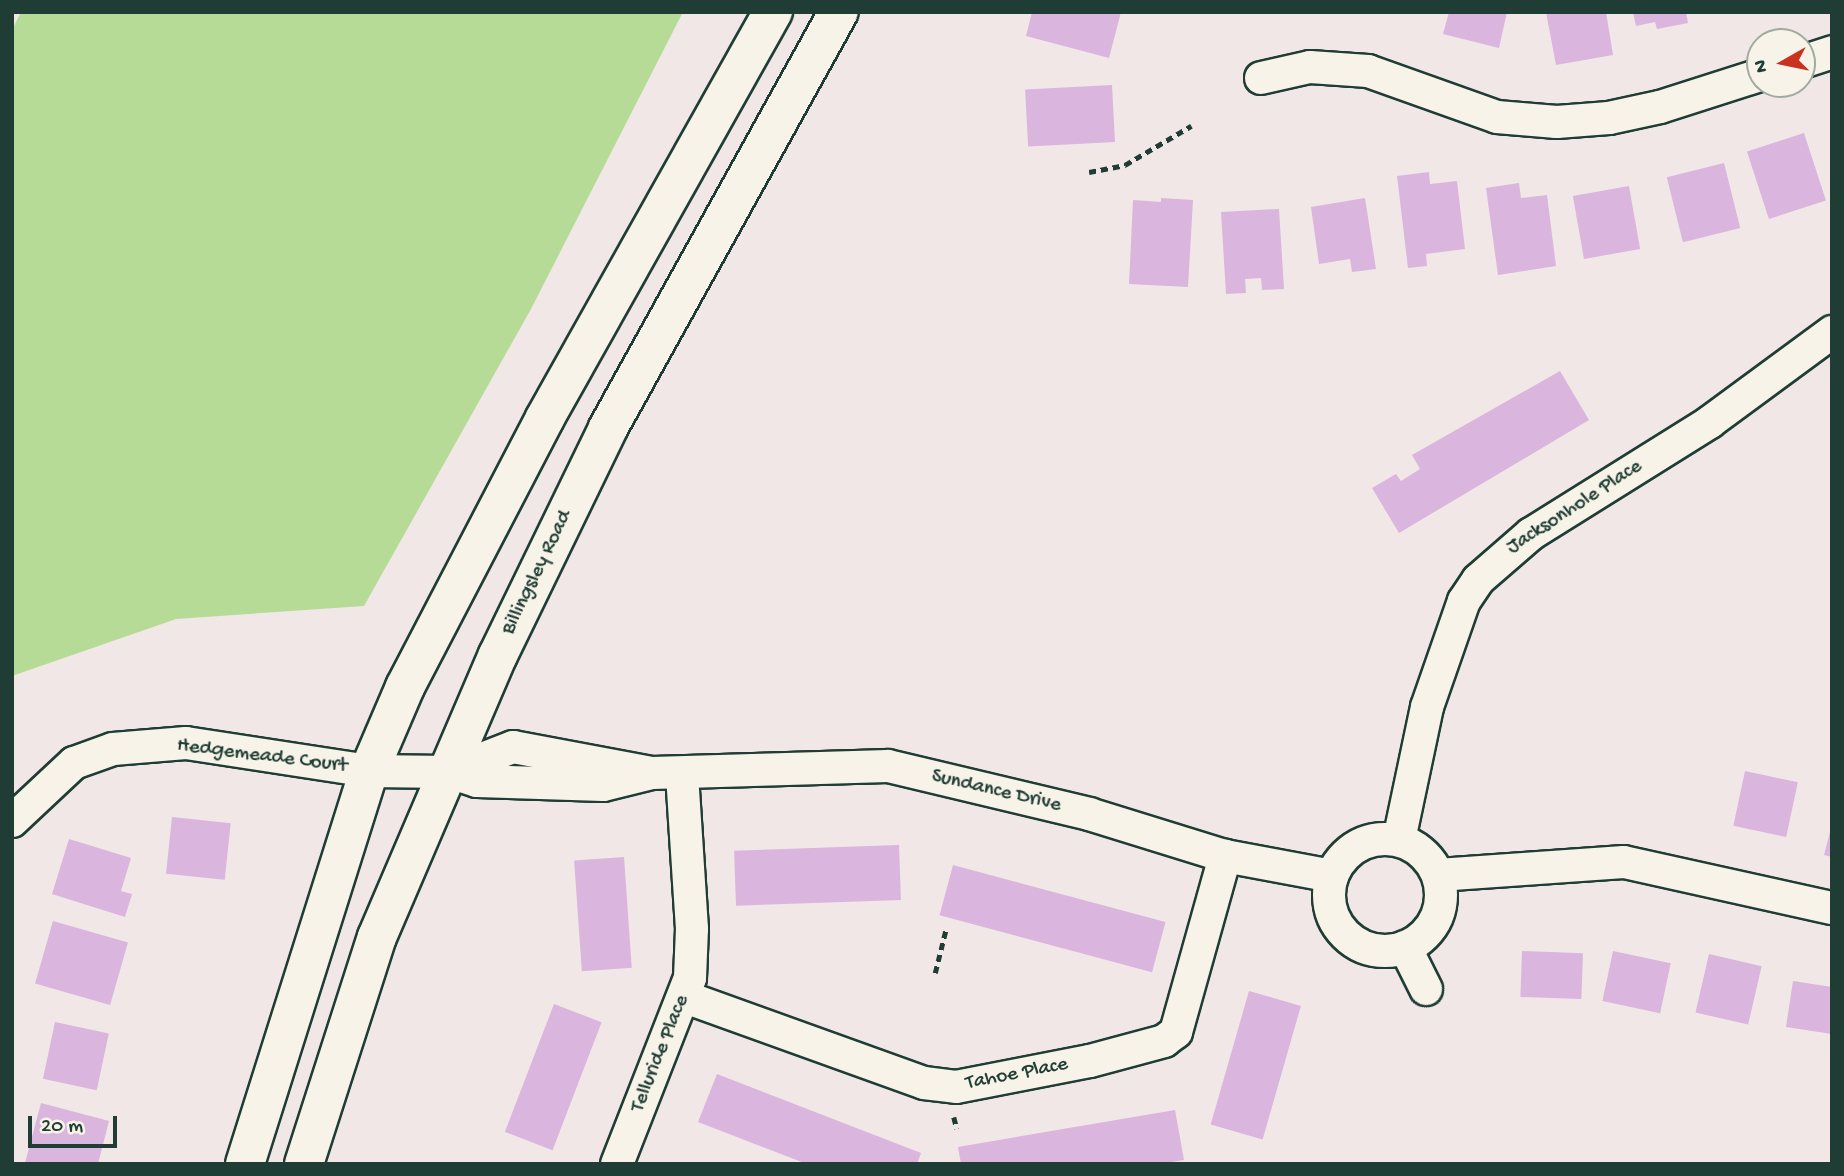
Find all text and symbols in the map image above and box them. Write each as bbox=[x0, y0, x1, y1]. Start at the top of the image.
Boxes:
north arrow bbox=[1746, 28, 1816, 98]
text: N bbox=[1749, 58, 1774, 74]
street label: Jacksonhole Place bbox=[1503, 455, 1647, 561]
street label: Billingsley Road bbox=[497, 507, 579, 639]
street label: Hedgemeade Court bbox=[175, 734, 349, 780]
street label: Sundance Drive bbox=[929, 765, 1063, 819]
street label: Telluride Place bbox=[626, 992, 696, 1116]
street label: Tahoe Place bbox=[964, 1053, 1070, 1097]
scale bar bbox=[32, 1102, 121, 1146]
text: 20 m bbox=[41, 1115, 83, 1140]

